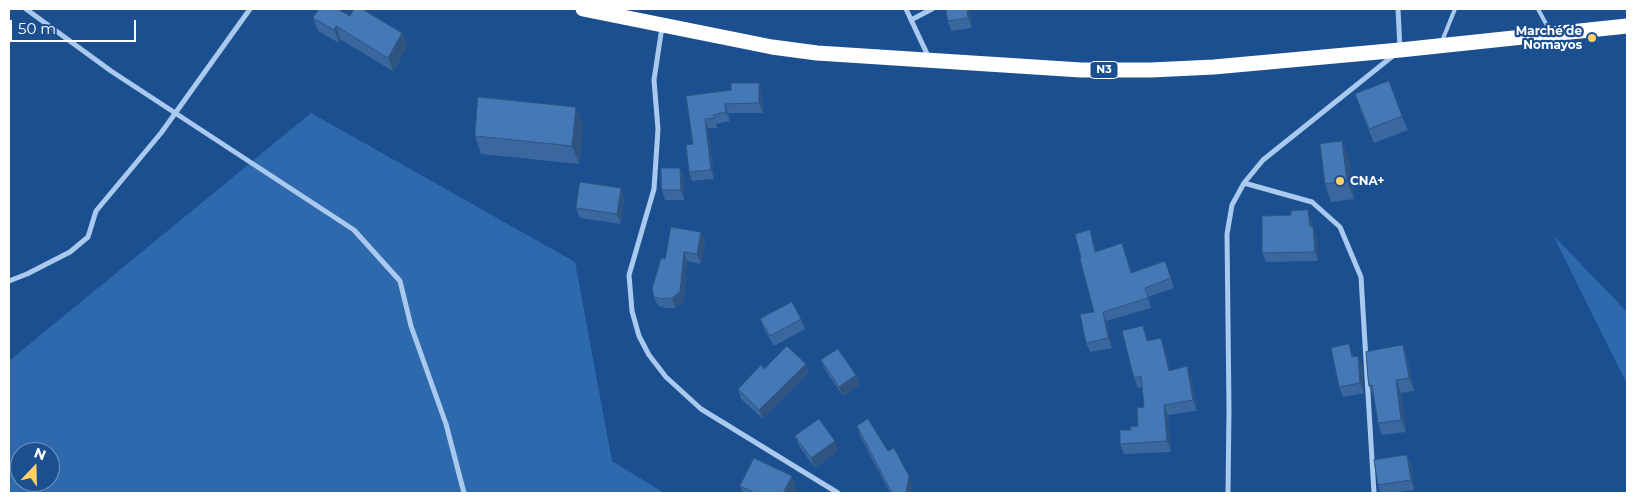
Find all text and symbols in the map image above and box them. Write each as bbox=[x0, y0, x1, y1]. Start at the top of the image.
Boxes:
scale bar bbox=[12, 10, 139, 42]
text: 50 m bbox=[18, 19, 56, 38]
place label: Marché de Nomayos bbox=[1516, 24, 1582, 52]
marker: Marché de Nomayos bbox=[1586, 32, 1598, 44]
road number: N3 bbox=[1090, 62, 1118, 78]
place label: CNA+ bbox=[1350, 174, 1384, 188]
marker: CNA+ bbox=[1334, 175, 1346, 187]
north arrow bbox=[10, 442, 60, 492]
text: N bbox=[32, 444, 49, 464]

